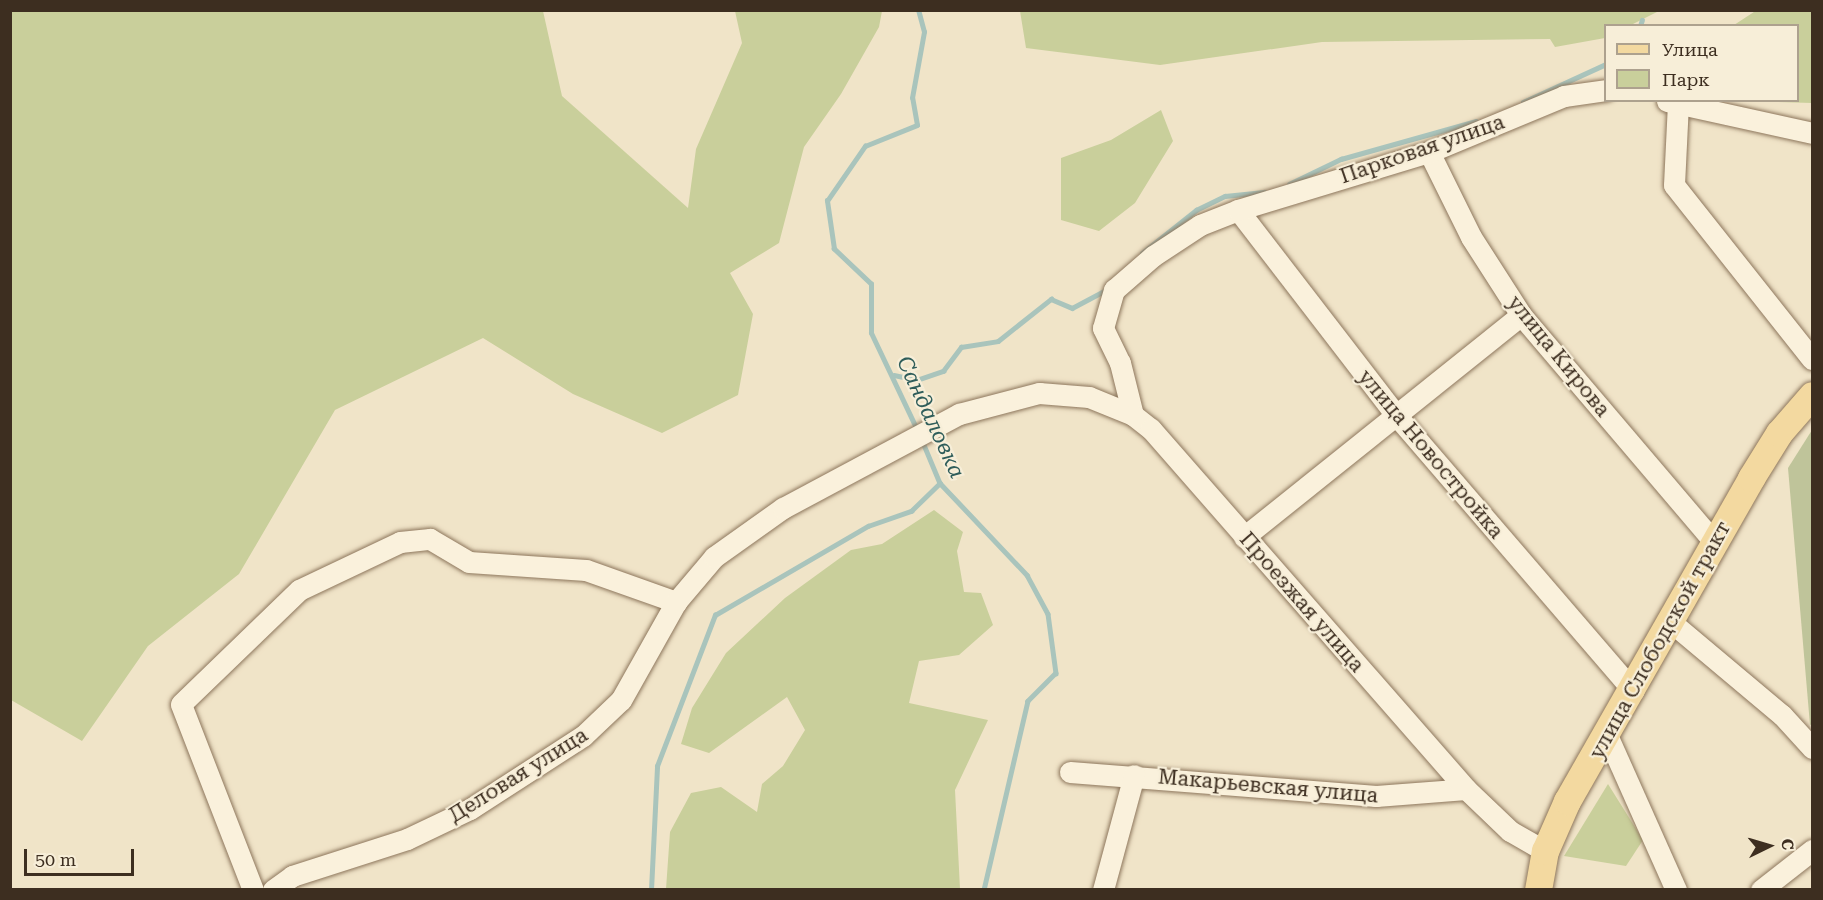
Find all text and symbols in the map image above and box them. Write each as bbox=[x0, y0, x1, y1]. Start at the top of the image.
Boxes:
legend bbox=[1604, 24, 1799, 102]
text: Улица bbox=[1662, 39, 1718, 60]
text: Парк bbox=[1662, 69, 1710, 90]
street label: Парковая улица bbox=[1336, 109, 1508, 189]
street label: улица Кирова bbox=[1502, 290, 1616, 422]
water label: Сандаловка bbox=[891, 352, 971, 482]
street label: улица Новостройка bbox=[1353, 364, 1509, 544]
street label: улица Слободской тракт bbox=[1584, 517, 1736, 763]
street label: Проезжая улица bbox=[1234, 527, 1370, 677]
street label: Деловая улица bbox=[444, 722, 592, 828]
street label: Макарьевская улица bbox=[1157, 764, 1379, 808]
north arrow bbox=[1739, 816, 1799, 876]
scale bar bbox=[27, 837, 136, 875]
text: С bbox=[1777, 838, 1797, 851]
text: 50 m bbox=[35, 849, 76, 870]

